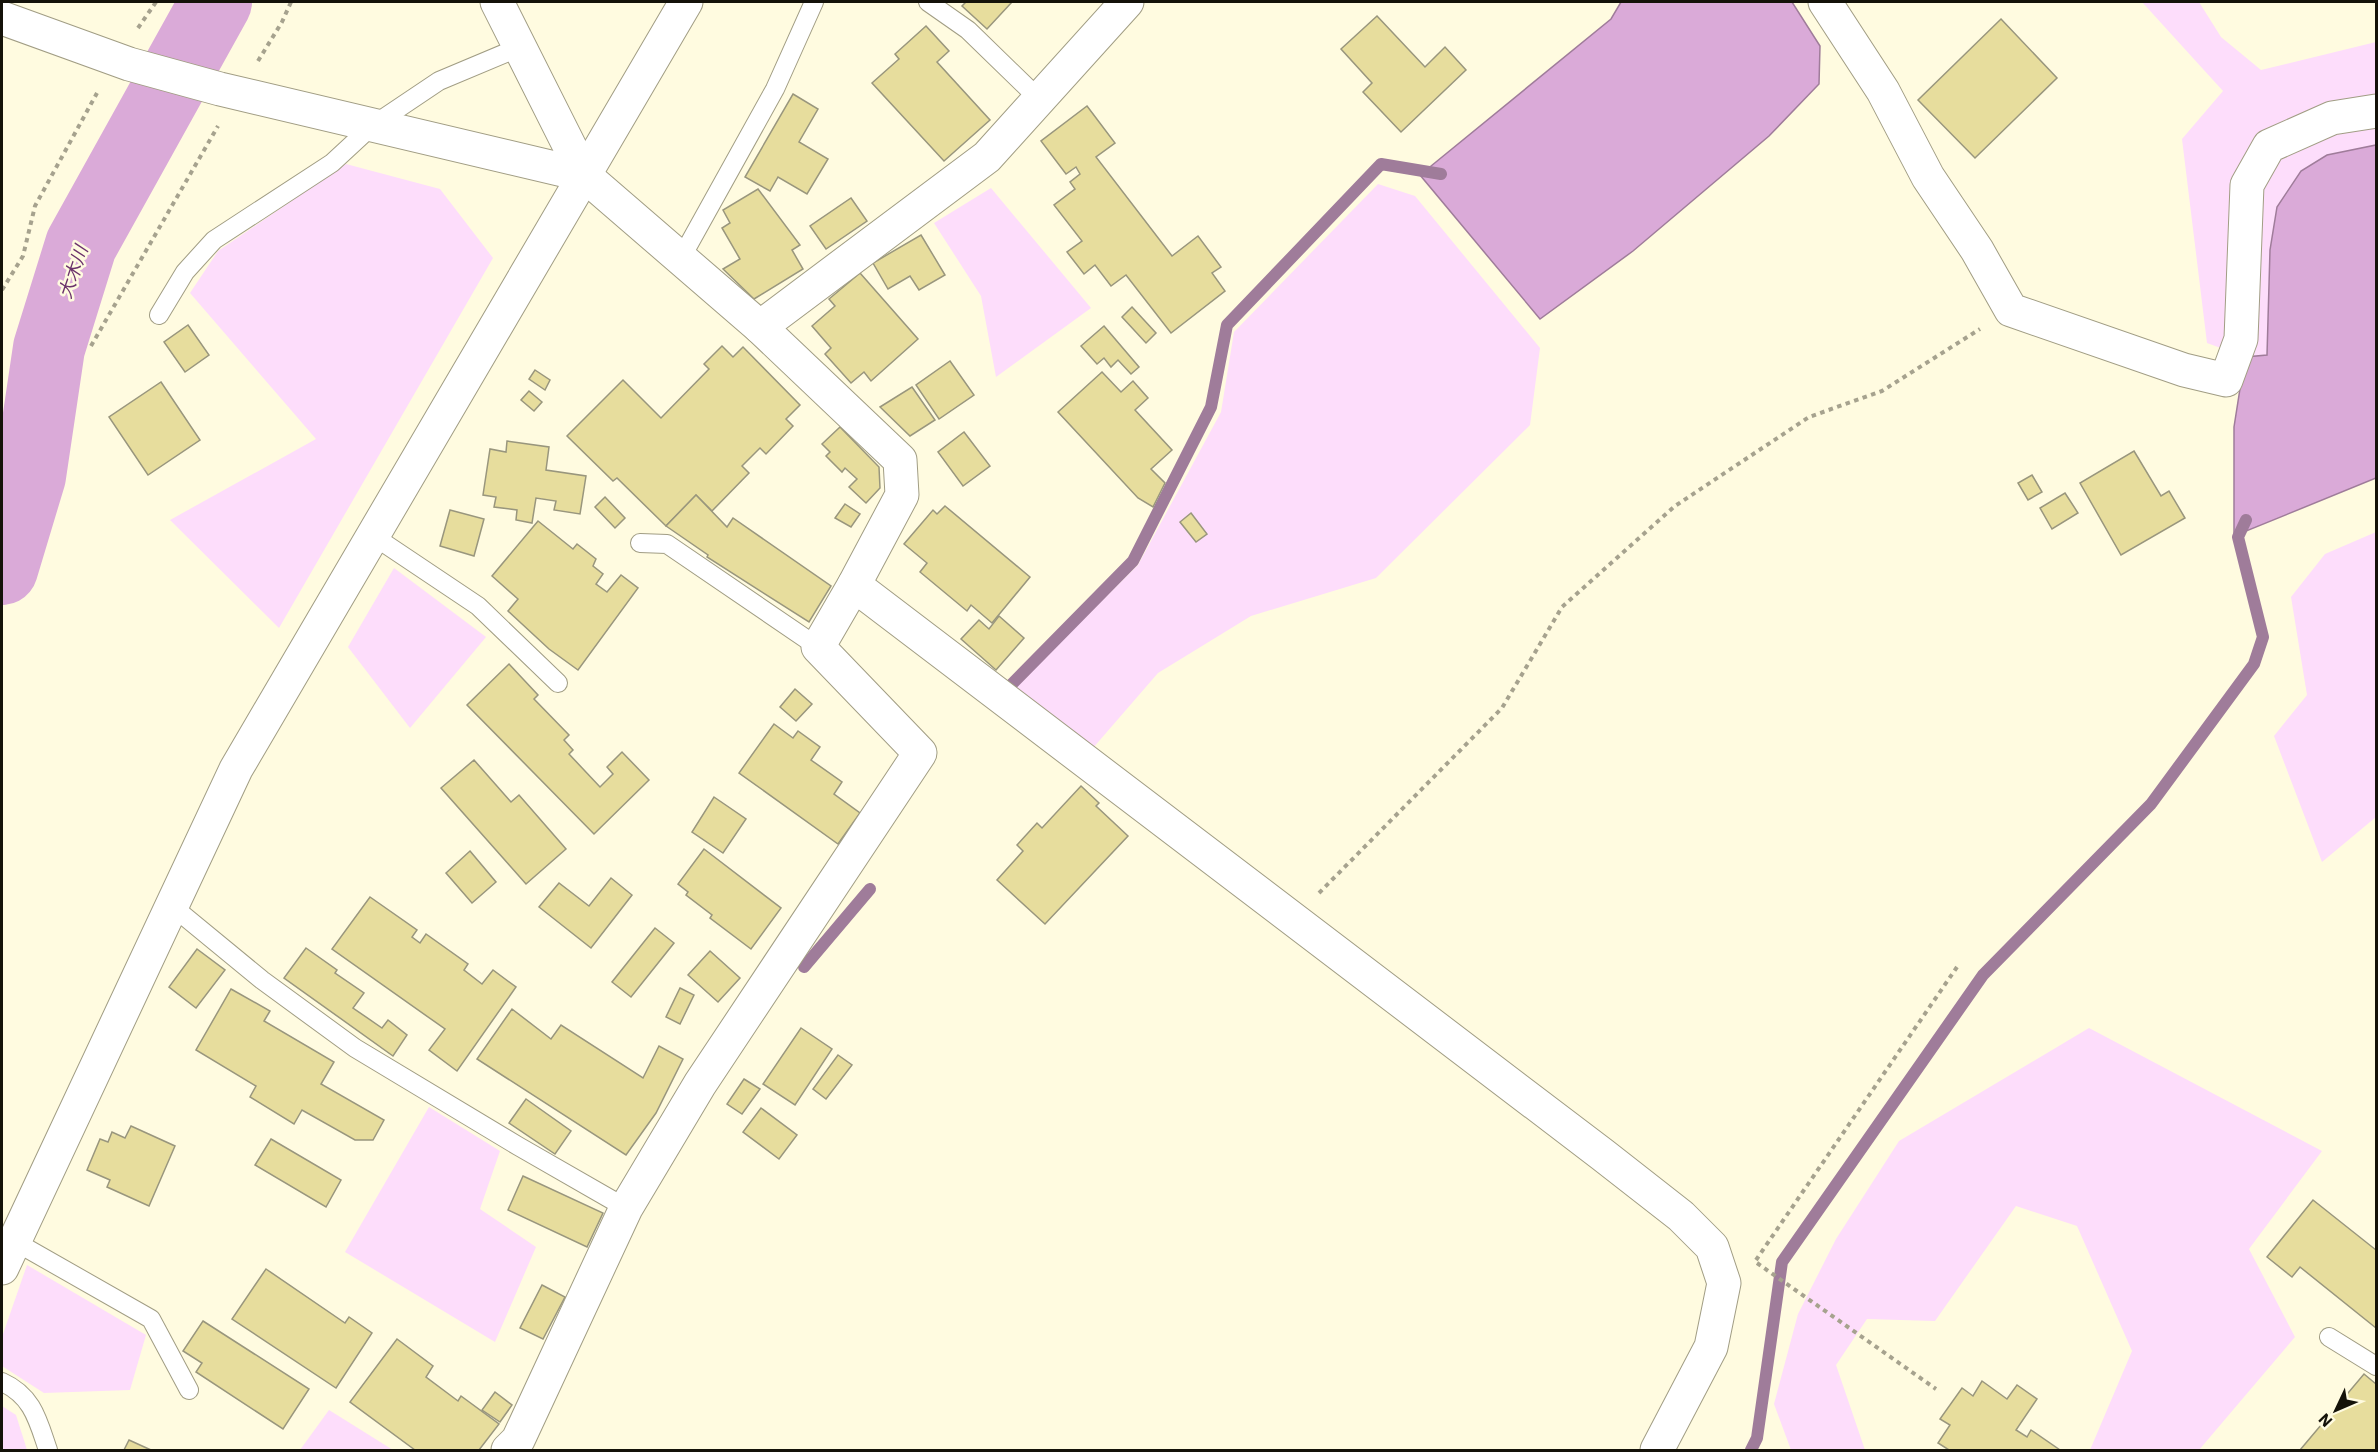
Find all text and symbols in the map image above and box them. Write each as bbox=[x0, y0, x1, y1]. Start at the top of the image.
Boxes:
water label: 大木川 bbox=[53, 241, 93, 301]
north arrow bbox=[2306, 1380, 2366, 1440]
text: N bbox=[2314, 1409, 2336, 1432]

